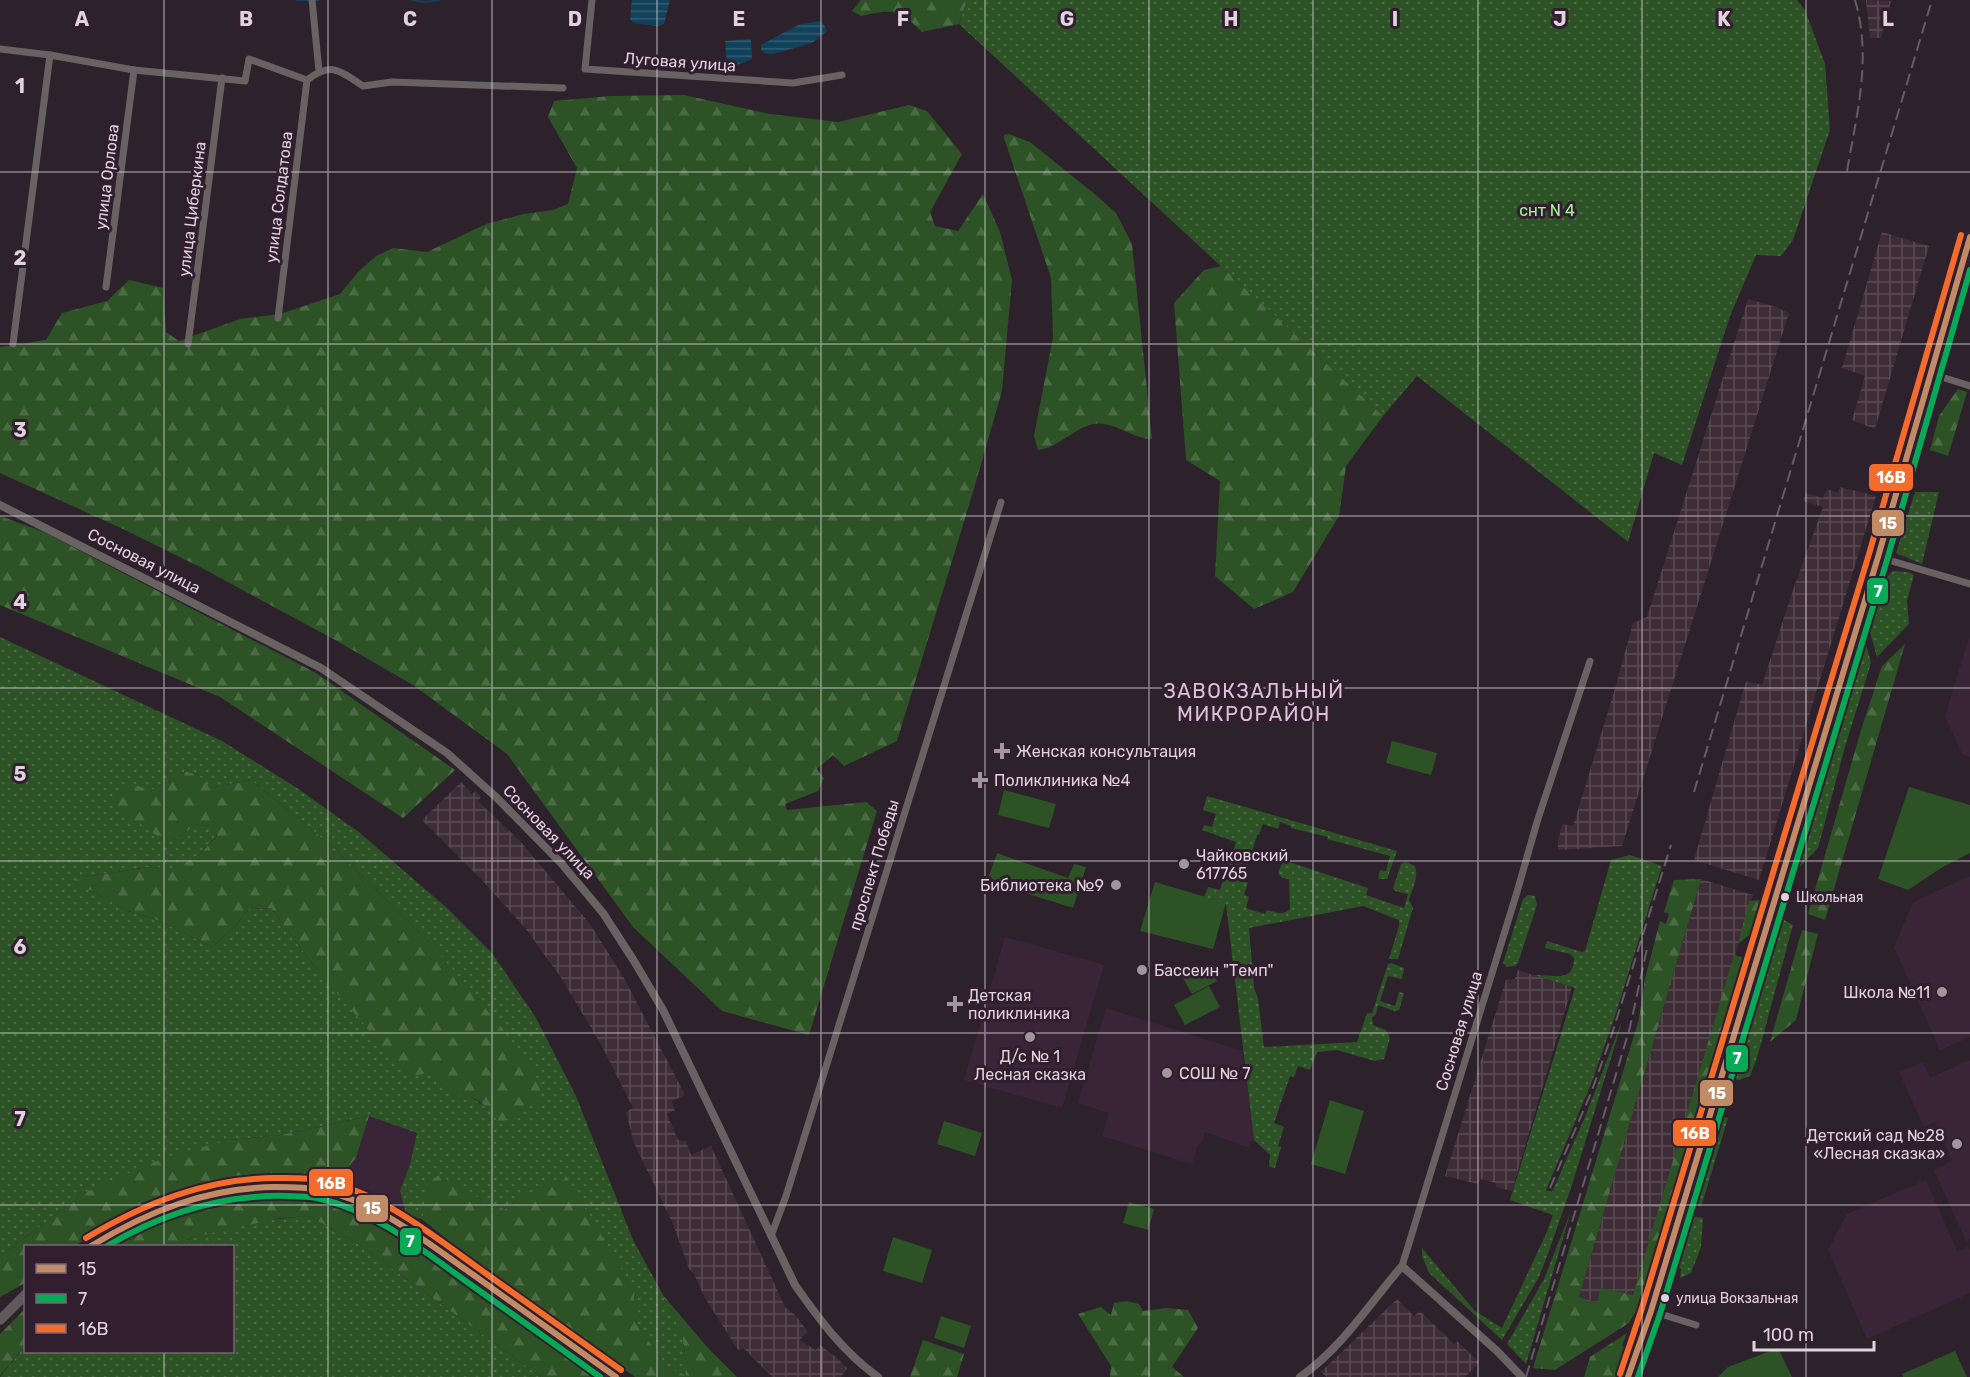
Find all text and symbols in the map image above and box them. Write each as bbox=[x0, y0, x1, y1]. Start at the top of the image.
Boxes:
text: A bbox=[75, 7, 90, 31]
text: B bbox=[239, 7, 253, 31]
text: C bbox=[403, 7, 417, 31]
text: D bbox=[568, 7, 582, 31]
text: E bbox=[733, 7, 745, 31]
text: F bbox=[897, 7, 909, 31]
text: G bbox=[1060, 7, 1074, 31]
text: H bbox=[1224, 7, 1238, 31]
text: I bbox=[1392, 7, 1398, 31]
text: J bbox=[1553, 7, 1567, 31]
text: K bbox=[1717, 7, 1731, 31]
text: L bbox=[1882, 7, 1894, 31]
street label: Луговая улица bbox=[623, 49, 737, 75]
text: 1 bbox=[15, 74, 25, 98]
street label: улица Орлова bbox=[91, 123, 123, 231]
street label: улица Солдатова bbox=[261, 130, 297, 264]
street label: улица Циберкина bbox=[174, 140, 210, 278]
park label: снт N 4 bbox=[1519, 201, 1575, 220]
text: 2 bbox=[14, 246, 27, 270]
text: 3 bbox=[13, 418, 27, 442]
line badge: 16В bbox=[1868, 463, 1914, 492]
text: 16В bbox=[1876, 468, 1906, 487]
line badge: 15 bbox=[1871, 509, 1905, 537]
text: 15 bbox=[1879, 514, 1897, 533]
street label: Сосновая улица bbox=[84, 524, 204, 598]
line badge: 7 bbox=[1866, 577, 1889, 605]
text: 7 bbox=[1873, 582, 1883, 601]
text: 4 bbox=[13, 590, 27, 614]
district label: ЗАВОКЗАЛЬНЫЙ МИКРОРАЙОН bbox=[1163, 679, 1345, 726]
marker: Женская консультация bbox=[993, 742, 1011, 760]
place label: Женская консультация bbox=[1016, 742, 1196, 761]
text: 5 bbox=[14, 762, 27, 786]
marker: Поликлиника №4 bbox=[971, 771, 989, 789]
place label: Поликлиника №4 bbox=[994, 771, 1130, 790]
street label: Сосновая улица bbox=[499, 781, 599, 883]
street label: проспект Победы bbox=[845, 797, 903, 933]
place label: Чайковский 617765 bbox=[1196, 846, 1288, 883]
marker: Чайковский 617765 bbox=[1177, 857, 1191, 871]
place label: Библиотека №9 bbox=[980, 876, 1104, 895]
marker: Библиотека №9 bbox=[1109, 878, 1123, 892]
place label: Школьная bbox=[1796, 889, 1864, 906]
marker: Школьная bbox=[1779, 891, 1791, 903]
text: 6 bbox=[13, 935, 27, 959]
place label: Бассеин "Темп" bbox=[1154, 961, 1274, 980]
marker: Бассеин "Темп" bbox=[1135, 963, 1149, 977]
street label: Сосновая улица bbox=[1432, 969, 1486, 1093]
place label: Школа №11 bbox=[1843, 983, 1930, 1002]
marker: Школа №11 bbox=[1935, 985, 1949, 999]
place label: Детская поликлиника bbox=[968, 986, 1070, 1023]
marker: Детская поликлиника bbox=[946, 995, 964, 1013]
marker: Д/с № 1 Лесная сказка bbox=[1023, 1030, 1037, 1044]
line badge: 7 bbox=[1725, 1044, 1749, 1073]
place label: Д/с № 1 Лесная сказка bbox=[974, 1047, 1086, 1084]
text: 7 bbox=[1732, 1049, 1742, 1068]
place label: СОШ № 7 bbox=[1179, 1064, 1250, 1083]
marker: СОШ № 7 bbox=[1160, 1066, 1174, 1080]
line badge: 15 bbox=[1699, 1079, 1734, 1107]
text: 15 bbox=[1708, 1084, 1726, 1103]
text: 7 bbox=[14, 1107, 26, 1131]
line badge: 16В bbox=[1672, 1119, 1717, 1147]
text: 16В bbox=[1680, 1124, 1710, 1143]
place label: Детский сад №28 «Лесная сказка» bbox=[1806, 1126, 1945, 1163]
marker: Детский сад №28 «Лесная сказка» bbox=[1950, 1137, 1964, 1151]
line badge: 16В bbox=[308, 1168, 354, 1197]
text: 16В bbox=[316, 1174, 346, 1193]
line badge: 15 bbox=[355, 1194, 389, 1223]
text: 15 bbox=[363, 1199, 381, 1218]
line badge: 7 bbox=[399, 1227, 422, 1256]
text: 7 bbox=[405, 1232, 415, 1251]
legend bbox=[24, 1245, 234, 1353]
text: 15 bbox=[78, 1258, 96, 1280]
text: 7 bbox=[78, 1288, 87, 1310]
place label: улица Вокзальная bbox=[1676, 1290, 1799, 1307]
marker: улица Вокзальная bbox=[1659, 1292, 1671, 1304]
scale bar bbox=[1754, 1314, 1874, 1352]
text: 16В bbox=[78, 1318, 109, 1340]
text: 100 m bbox=[1763, 1324, 1814, 1346]

